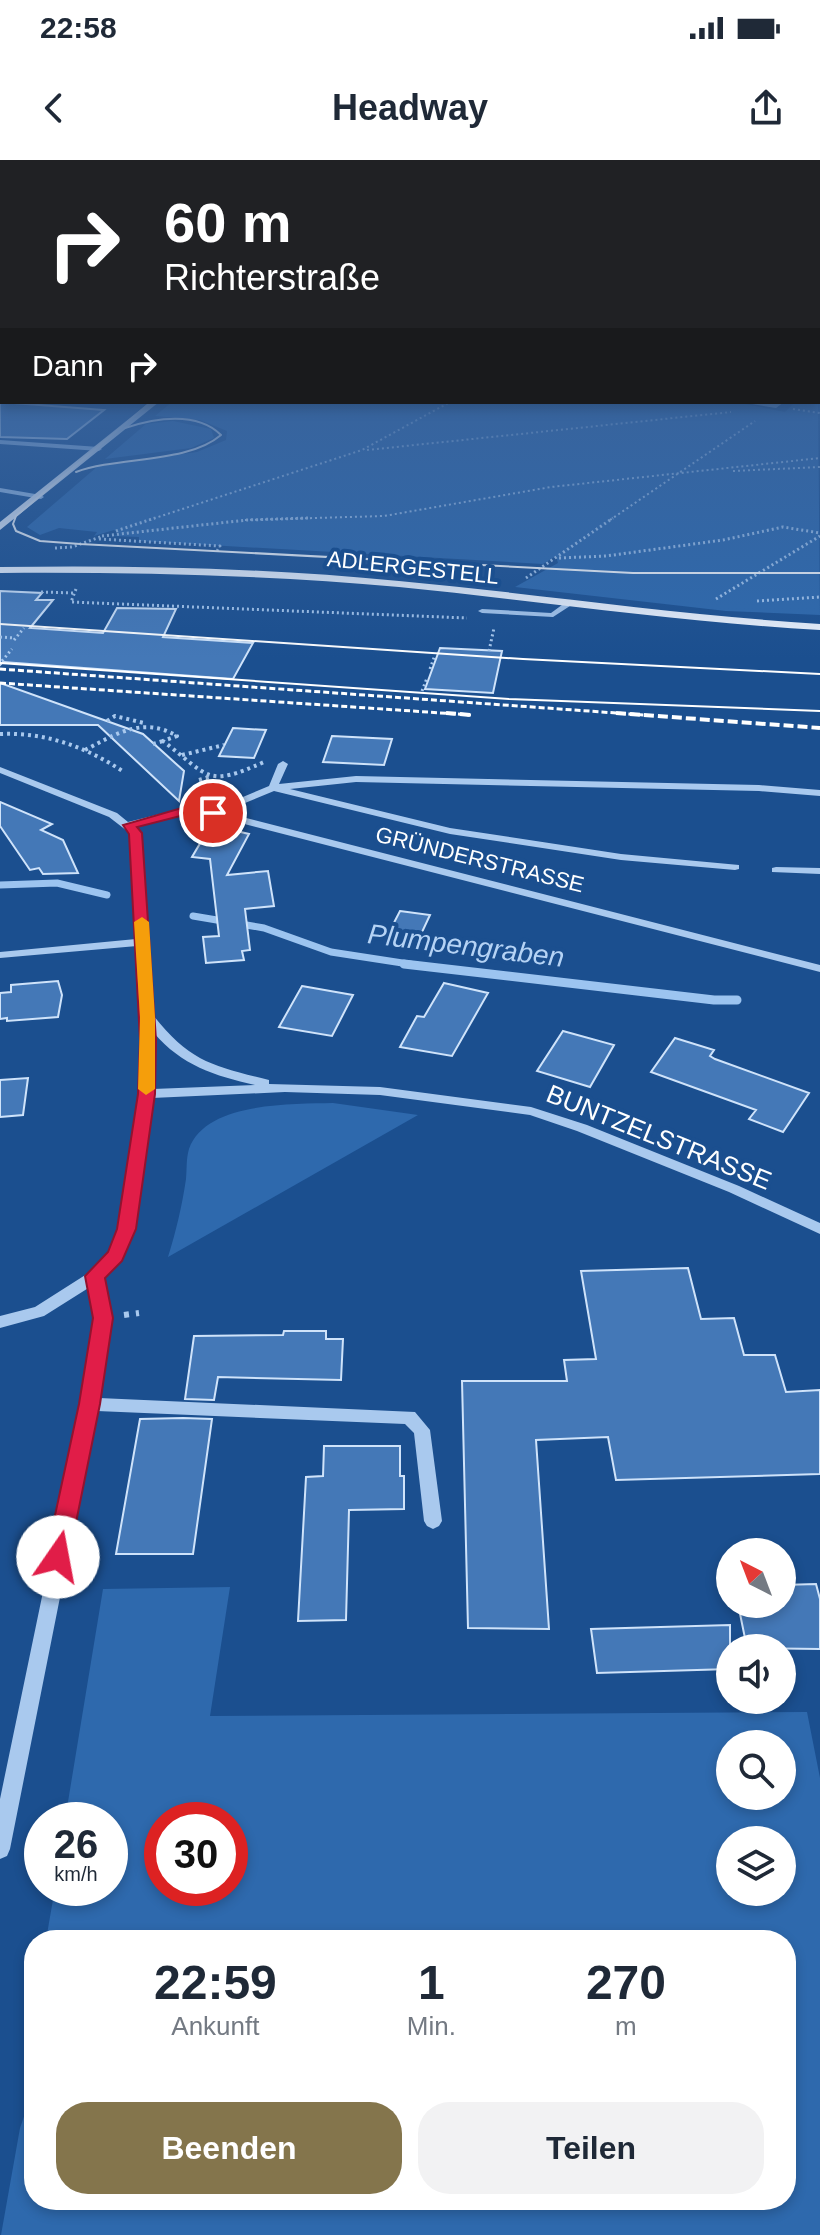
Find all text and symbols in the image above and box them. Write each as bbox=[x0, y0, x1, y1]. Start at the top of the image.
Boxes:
text: 22:58 bbox=[40, 11, 117, 44]
icon: back bbox=[32, 86, 76, 130]
icon: share bbox=[744, 86, 788, 130]
text: Headway bbox=[332, 87, 488, 128]
text: 60 m bbox=[164, 191, 292, 254]
icon: right bbox=[32, 192, 136, 296]
text: Richterstraße bbox=[164, 257, 380, 298]
icon: right bbox=[120, 344, 164, 388]
text: Dann bbox=[32, 349, 104, 382]
street label: ADLERGESTELL bbox=[326, 546, 500, 589]
pin bbox=[179, 779, 247, 847]
icon: arrive bbox=[191, 791, 235, 835]
street label: GRÜNDERSTRASSE bbox=[373, 821, 587, 897]
water label: Plumpengraben bbox=[366, 918, 566, 973]
street label: BUNTZELSTRASSE bbox=[542, 1078, 776, 1196]
position arrow bbox=[16, 1515, 100, 1599]
north arrow bbox=[716, 1538, 796, 1618]
map controls bbox=[716, 1538, 796, 1906]
button: sound bbox=[716, 1634, 796, 1714]
button: search bbox=[716, 1730, 796, 1810]
speed limit sign: 30 bbox=[144, 1802, 248, 1906]
text: 26 bbox=[54, 1822, 98, 1866]
button: layers bbox=[716, 1826, 796, 1906]
text: km/h bbox=[54, 1863, 98, 1885]
text: 22:59 bbox=[154, 1956, 277, 2009]
text: 1 bbox=[418, 1956, 445, 2009]
text: 270 bbox=[586, 1956, 666, 2009]
text: Ankunft bbox=[171, 2011, 259, 2041]
text: Min. bbox=[407, 2011, 456, 2041]
text: m bbox=[615, 2011, 637, 2041]
button: Beenden bbox=[56, 2102, 402, 2194]
button: Teilen bbox=[418, 2102, 764, 2194]

